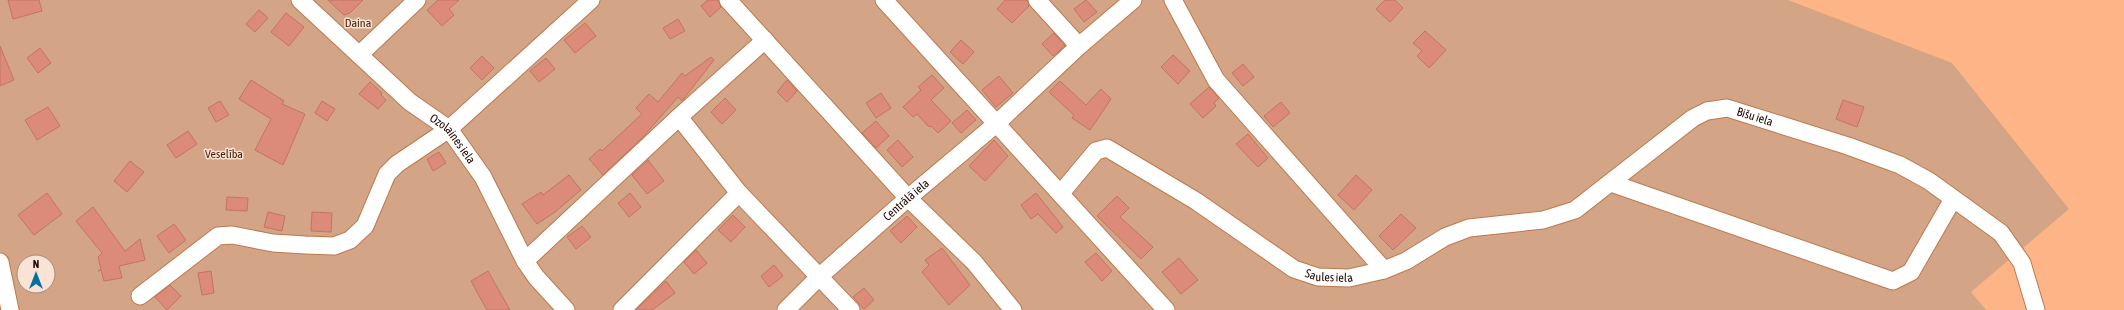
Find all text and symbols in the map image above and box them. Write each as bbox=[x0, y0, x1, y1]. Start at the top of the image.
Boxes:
park label: Daina bbox=[345, 16, 371, 30]
street label: Bišu iela bbox=[1735, 104, 1775, 129]
street label: Ozolaines iela bbox=[427, 111, 478, 166]
park label: Veselība bbox=[205, 147, 243, 161]
street label: Centrālā iela bbox=[880, 176, 932, 224]
north arrow bbox=[16, 254, 56, 294]
text: N bbox=[33, 258, 39, 270]
street label: Saules iela bbox=[1303, 266, 1354, 285]

